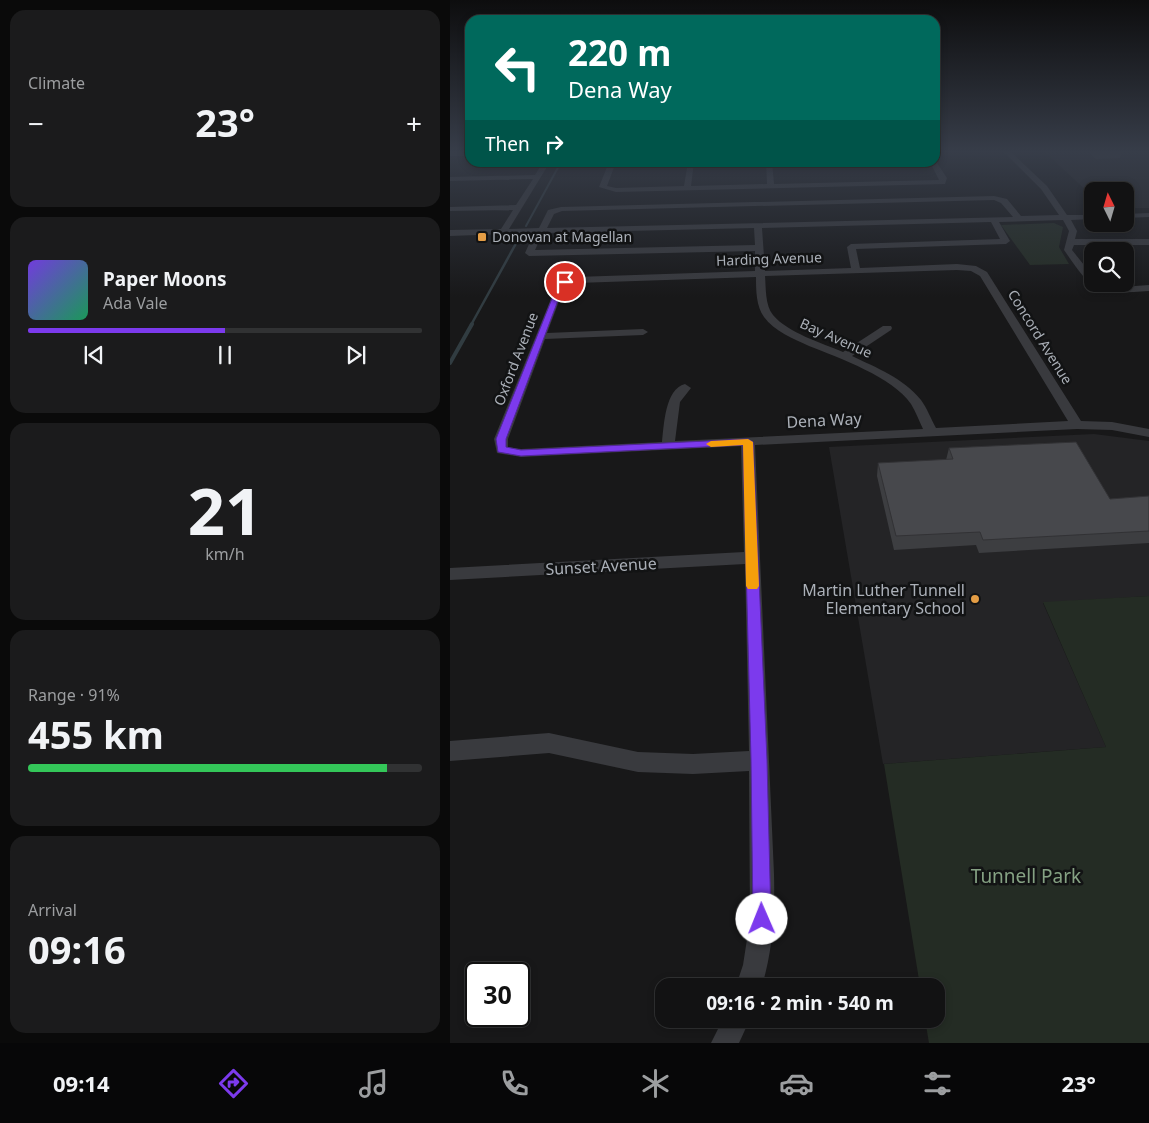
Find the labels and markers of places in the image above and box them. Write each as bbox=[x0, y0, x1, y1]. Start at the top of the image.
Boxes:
place label: Donovan at Magellan bbox=[492, 227, 632, 246]
marker: Donovan at Magellan bbox=[476, 231, 488, 243]
pin bbox=[544, 261, 586, 303]
place label: Martin Luther Tunnell Elementary School bbox=[802, 579, 965, 619]
marker: Martin Luther Tunnell Elementary School bbox=[969, 593, 981, 605]

